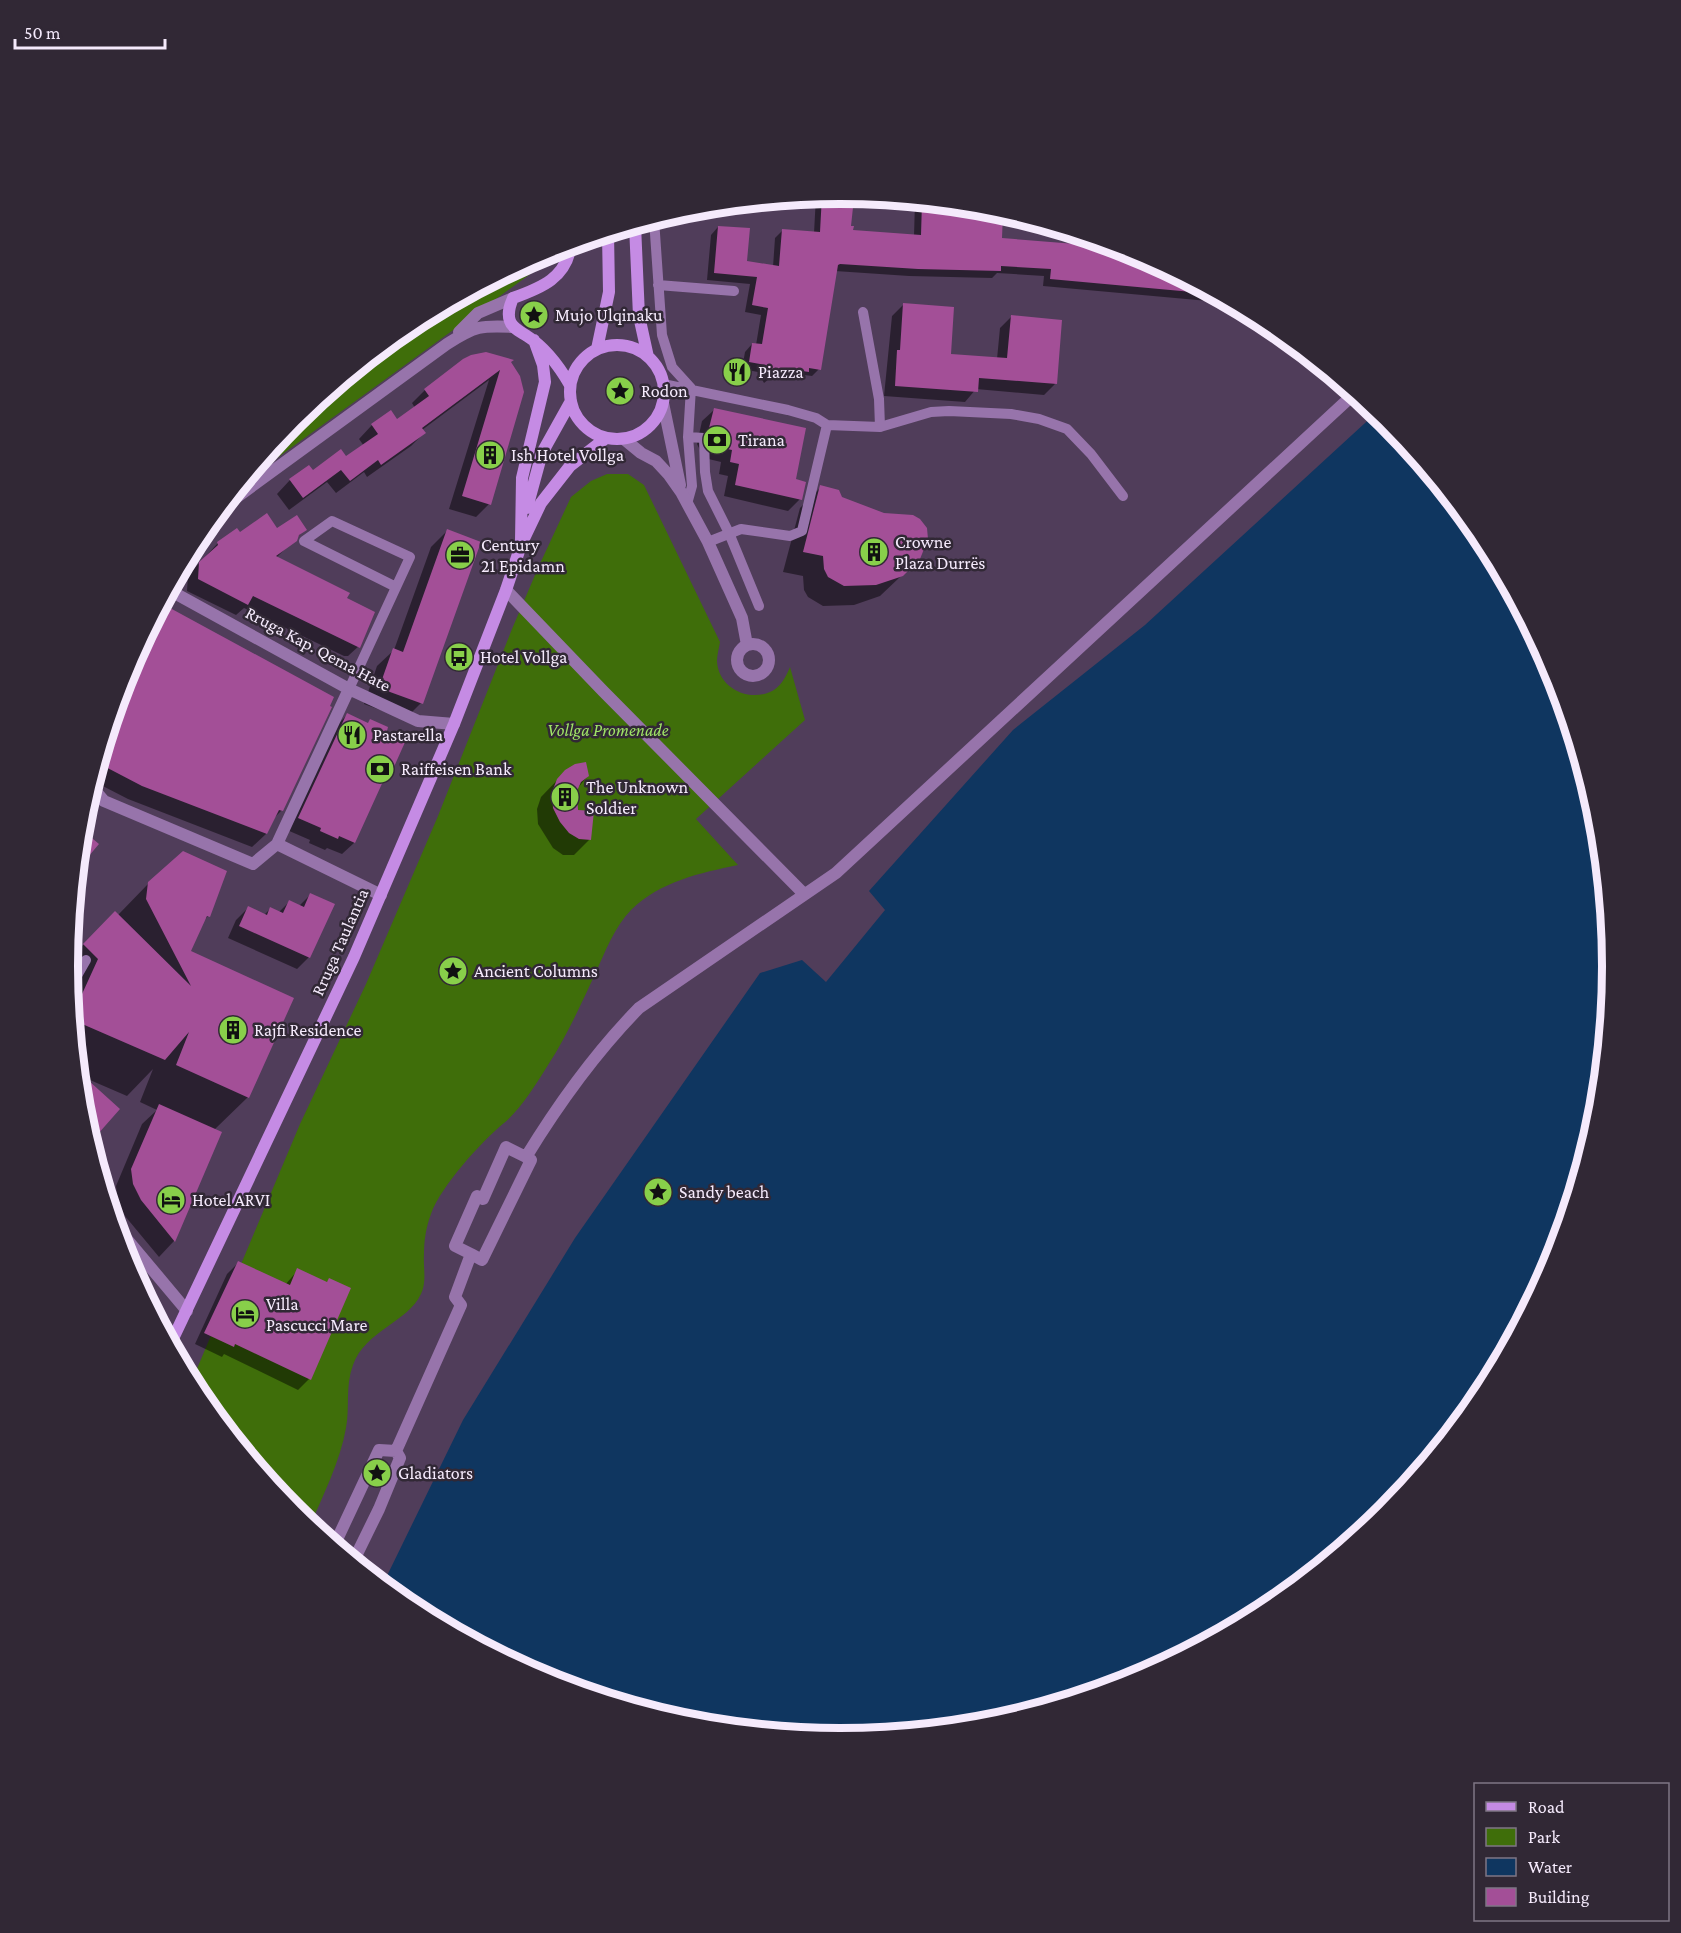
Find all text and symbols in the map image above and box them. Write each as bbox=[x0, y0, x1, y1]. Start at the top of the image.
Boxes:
scale bar bbox=[15, 12, 165, 50]
text: 50 m bbox=[24, 23, 61, 43]
place icon: Mujo Ulqinaku bbox=[518, 299, 550, 331]
place label: Mujo Ulqinaku bbox=[555, 305, 663, 326]
restaurant icon: Piazza bbox=[721, 356, 753, 388]
place label: Piazza bbox=[758, 362, 804, 382]
place icon: Rodon bbox=[604, 375, 636, 407]
place label: Rodon bbox=[641, 381, 688, 401]
bank icon: Tirana bbox=[701, 424, 733, 456]
place label: Tirana bbox=[738, 430, 785, 450]
building icon: Ish Hotel Vollga bbox=[474, 439, 506, 471]
place label: Ish Hotel Vollga bbox=[511, 445, 624, 465]
place label: Crowne Plaza Durrës bbox=[895, 532, 985, 573]
place label: Century 21 Epidamn bbox=[481, 535, 565, 576]
building icon: Crowne Plaza Durrës bbox=[858, 536, 890, 568]
office icon: Century 21 Epidamn bbox=[444, 539, 476, 571]
street label: Rruga Kap. Qema Hate bbox=[242, 602, 394, 696]
bus stop icon: Hotel Vollga bbox=[443, 641, 475, 673]
place label: Hotel Vollga bbox=[480, 647, 567, 667]
restaurant icon: Pastarella bbox=[336, 719, 368, 751]
park label: Vollga Promenade bbox=[547, 720, 669, 740]
place label: Pastarella bbox=[373, 725, 443, 745]
bank icon: Raiffeisen Bank bbox=[364, 753, 396, 785]
place label: Raiffeisen Bank bbox=[401, 759, 512, 779]
place label: The Unknown Soldier bbox=[586, 777, 689, 818]
building icon: The Unknown Soldier bbox=[549, 781, 581, 813]
street label: Rruga Taulantia bbox=[307, 885, 373, 999]
place icon: Ancient Columns bbox=[437, 955, 469, 987]
place label: Ancient Columns bbox=[474, 961, 598, 981]
building icon: Rajfi Residence bbox=[217, 1014, 249, 1046]
place label: Rajfi Residence bbox=[254, 1020, 361, 1041]
place icon: Sandy beach bbox=[642, 1176, 674, 1208]
place label: Sandy beach bbox=[679, 1182, 769, 1202]
hotel icon: Hotel ARVI bbox=[155, 1184, 187, 1216]
place label: Hotel ARVI bbox=[192, 1190, 270, 1210]
place label: Villa Pascucci Mare bbox=[266, 1294, 367, 1335]
hotel icon: Villa Pascucci Mare bbox=[229, 1298, 261, 1330]
place icon: Gladiators bbox=[361, 1457, 393, 1489]
place label: Gladiators bbox=[398, 1463, 473, 1483]
legend bbox=[1474, 1783, 1669, 1921]
text: Road bbox=[1528, 1797, 1565, 1817]
text: Park bbox=[1528, 1827, 1560, 1847]
text: Water bbox=[1528, 1857, 1573, 1877]
text: Building bbox=[1528, 1887, 1590, 1907]

